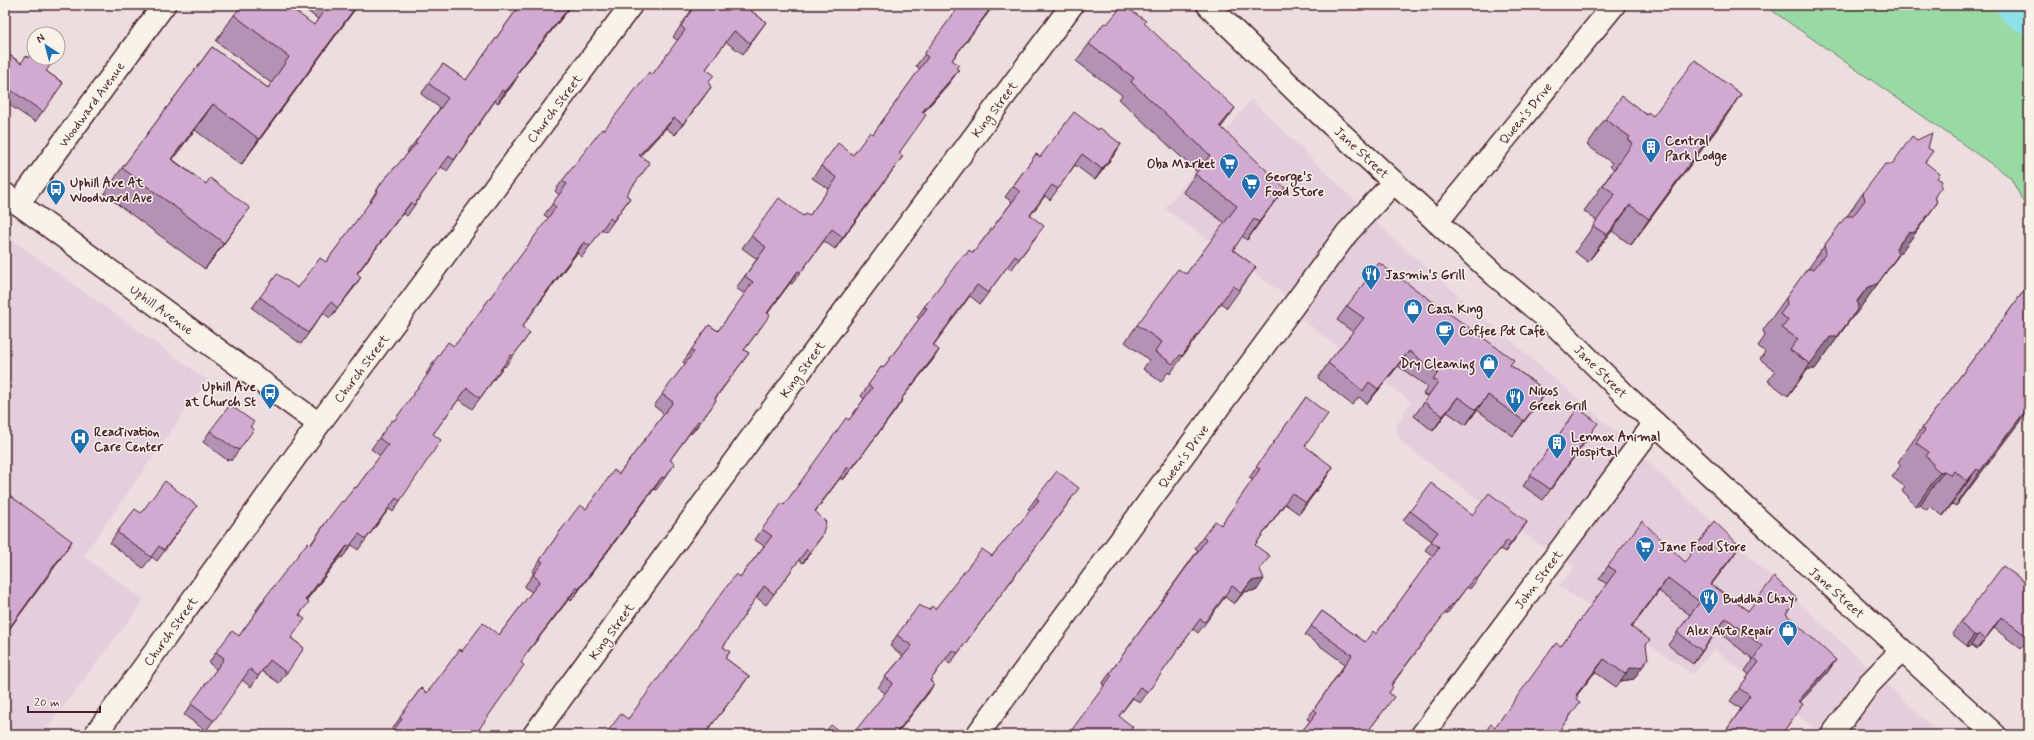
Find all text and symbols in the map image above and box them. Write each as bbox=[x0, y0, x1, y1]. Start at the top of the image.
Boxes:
north arrow bbox=[26, 26, 66, 66]
text: N bbox=[34, 31, 48, 47]
street label: Woodward Avenue bbox=[55, 59, 129, 151]
street label: Church Street bbox=[524, 71, 587, 147]
street label: King Street bbox=[968, 78, 1023, 142]
street label: Queen's Drive bbox=[1496, 79, 1557, 149]
street label: Jane Street bbox=[1330, 123, 1392, 183]
place label: Central Park Lodge bbox=[1665, 133, 1727, 167]
building icon: Central Park Lodge bbox=[1640, 136, 1662, 164]
supermarket icon: Oba Market bbox=[1218, 152, 1240, 180]
place label: Oba Market bbox=[1147, 156, 1215, 173]
place label: George's Food Store bbox=[1265, 169, 1324, 201]
supermarket icon: George's Food Store bbox=[1240, 172, 1262, 200]
place label: Uphill Ave At Woodward Ave bbox=[69, 175, 152, 207]
bus stop icon: Uphill Ave At Woodward Ave bbox=[45, 178, 67, 206]
restaurant icon: Jasmin's Grill bbox=[1360, 263, 1382, 291]
place label: Jasmin's Grill bbox=[1385, 267, 1466, 284]
street label: Uphill Avenue bbox=[126, 281, 196, 339]
shop icon: Cash King bbox=[1402, 297, 1424, 325]
place label: Cash King bbox=[1427, 301, 1483, 320]
cafe icon: Coffee Pot Cafe bbox=[1434, 319, 1456, 347]
place label: Coffee Pot Cafe bbox=[1459, 323, 1545, 340]
street label: Church Street bbox=[331, 331, 394, 407]
street label: King Street bbox=[777, 338, 831, 402]
street label: Jane Street bbox=[1570, 342, 1630, 402]
shop icon: Dry Cleaning bbox=[1478, 352, 1500, 380]
place label: Dry Cleaning bbox=[1400, 356, 1475, 376]
place label: Uphill Ave at Church St bbox=[185, 379, 257, 411]
bus stop icon: Uphill Ave at Church St bbox=[259, 382, 281, 410]
place label: Nikos Greek Grill bbox=[1529, 383, 1587, 415]
restaurant icon: Nikos Greek Grill bbox=[1504, 386, 1526, 414]
street label: Queen's Drive bbox=[1155, 421, 1213, 492]
place label: Reactivation Care Center bbox=[94, 424, 164, 456]
hospital icon: Reactivation Care Center bbox=[69, 427, 91, 455]
place label: Lennox Animal Hospital bbox=[1571, 429, 1660, 461]
building icon: Lennox Animal Hospital bbox=[1546, 432, 1568, 460]
supermarket icon: Jane Food Store bbox=[1634, 535, 1656, 563]
place label: Jane Food Store bbox=[1659, 539, 1746, 556]
street label: John Street bbox=[1511, 547, 1567, 613]
street label: Jane Street bbox=[1805, 564, 1867, 622]
restaurant icon: Buddha Chay bbox=[1698, 587, 1720, 615]
place label: Buddha Chay bbox=[1723, 591, 1794, 608]
street label: Church Street bbox=[140, 593, 202, 670]
street label: King Street bbox=[586, 600, 640, 664]
shop icon: Alex Auto Repair bbox=[1777, 619, 1799, 647]
place label: Alex Auto Repair bbox=[1686, 623, 1775, 640]
scale bar bbox=[28, 688, 100, 714]
text: 20 m bbox=[34, 695, 60, 711]

